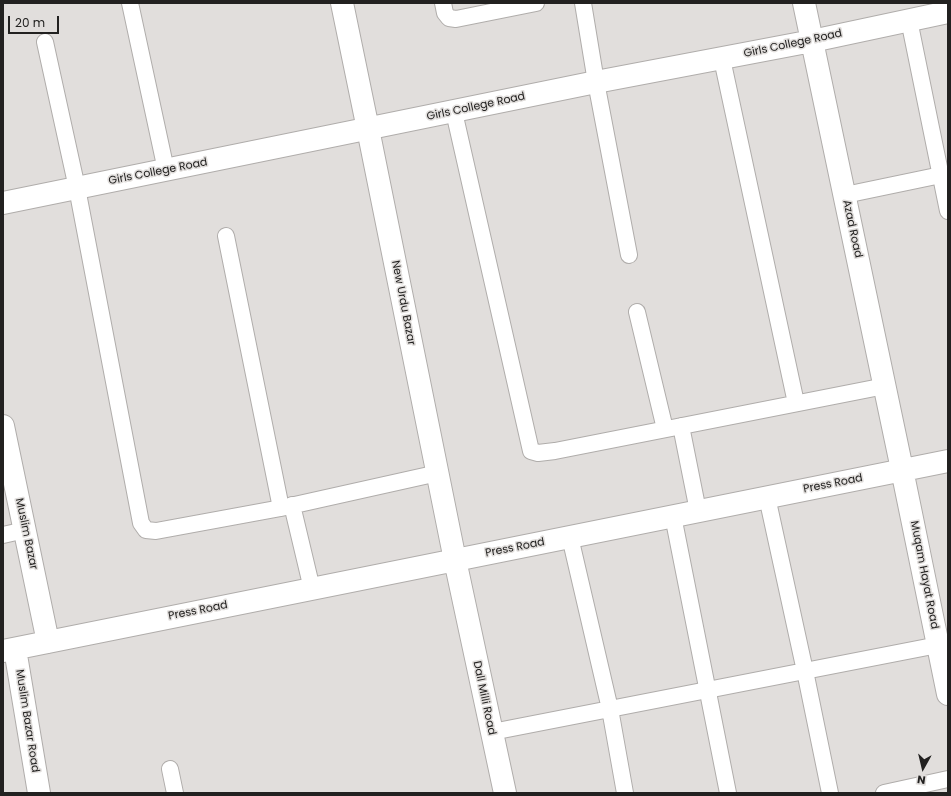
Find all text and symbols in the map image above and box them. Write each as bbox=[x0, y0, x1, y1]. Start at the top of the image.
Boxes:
scale bar bbox=[10, 8, 61, 34]
text: 20 m bbox=[15, 14, 45, 31]
street label: Girls College Road bbox=[743, 27, 843, 61]
street label: Girls College Road bbox=[426, 90, 526, 124]
street label: Girls College Road bbox=[108, 156, 208, 188]
street label: Azad Road bbox=[839, 199, 865, 259]
street label: New Urdu Bazar bbox=[388, 259, 418, 347]
street label: Press Road bbox=[802, 472, 864, 496]
street label: Muslim Bazar bbox=[12, 497, 40, 571]
street label: Muqam Hayat Road bbox=[907, 520, 941, 630]
street label: Press Road bbox=[484, 536, 546, 560]
street label: Press Road bbox=[167, 599, 229, 623]
street label: Dall Milli Road bbox=[470, 660, 498, 736]
street label: Muslim Bazar Road bbox=[12, 669, 42, 773]
north arrow bbox=[903, 748, 943, 788]
text: N bbox=[916, 771, 927, 788]

